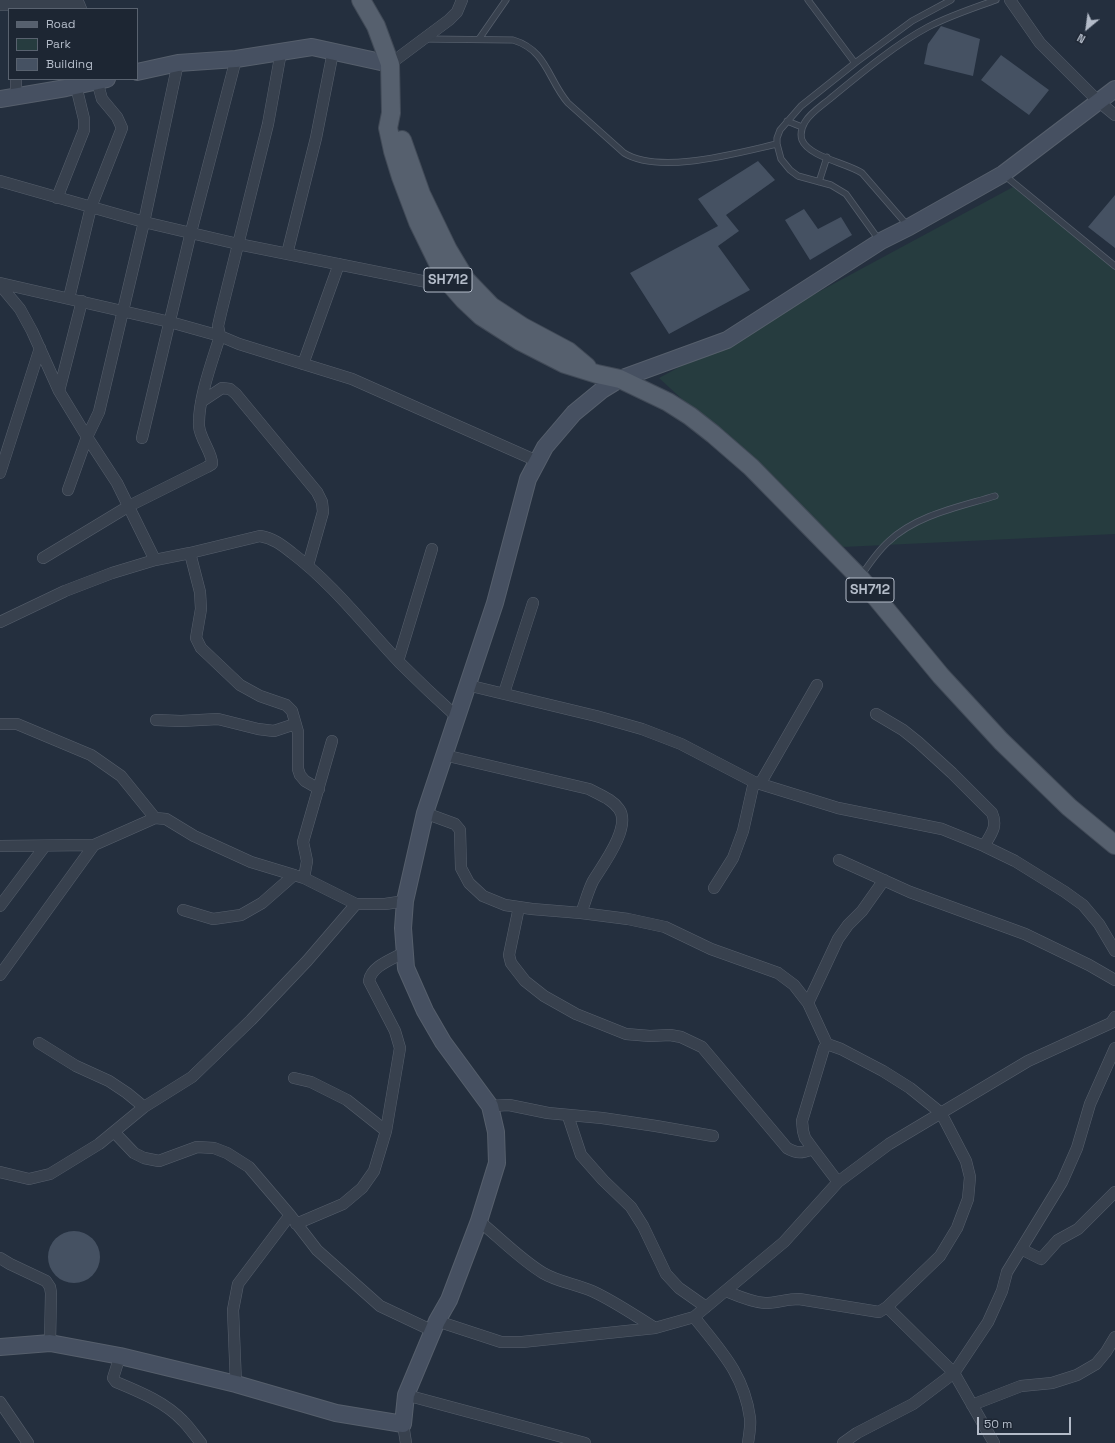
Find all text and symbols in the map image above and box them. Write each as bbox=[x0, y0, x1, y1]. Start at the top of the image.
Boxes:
legend bbox=[8, 8, 138, 80]
north arrow bbox=[1067, 8, 1107, 48]
text: Road bbox=[46, 16, 75, 32]
text: N bbox=[1075, 31, 1088, 46]
text: Park bbox=[46, 36, 71, 52]
text: Building bbox=[46, 56, 93, 72]
road number: SH712 bbox=[424, 268, 472, 292]
road number: SH712 bbox=[846, 578, 894, 602]
scale bar bbox=[979, 1409, 1073, 1435]
text: 50 m bbox=[984, 1416, 1012, 1432]

